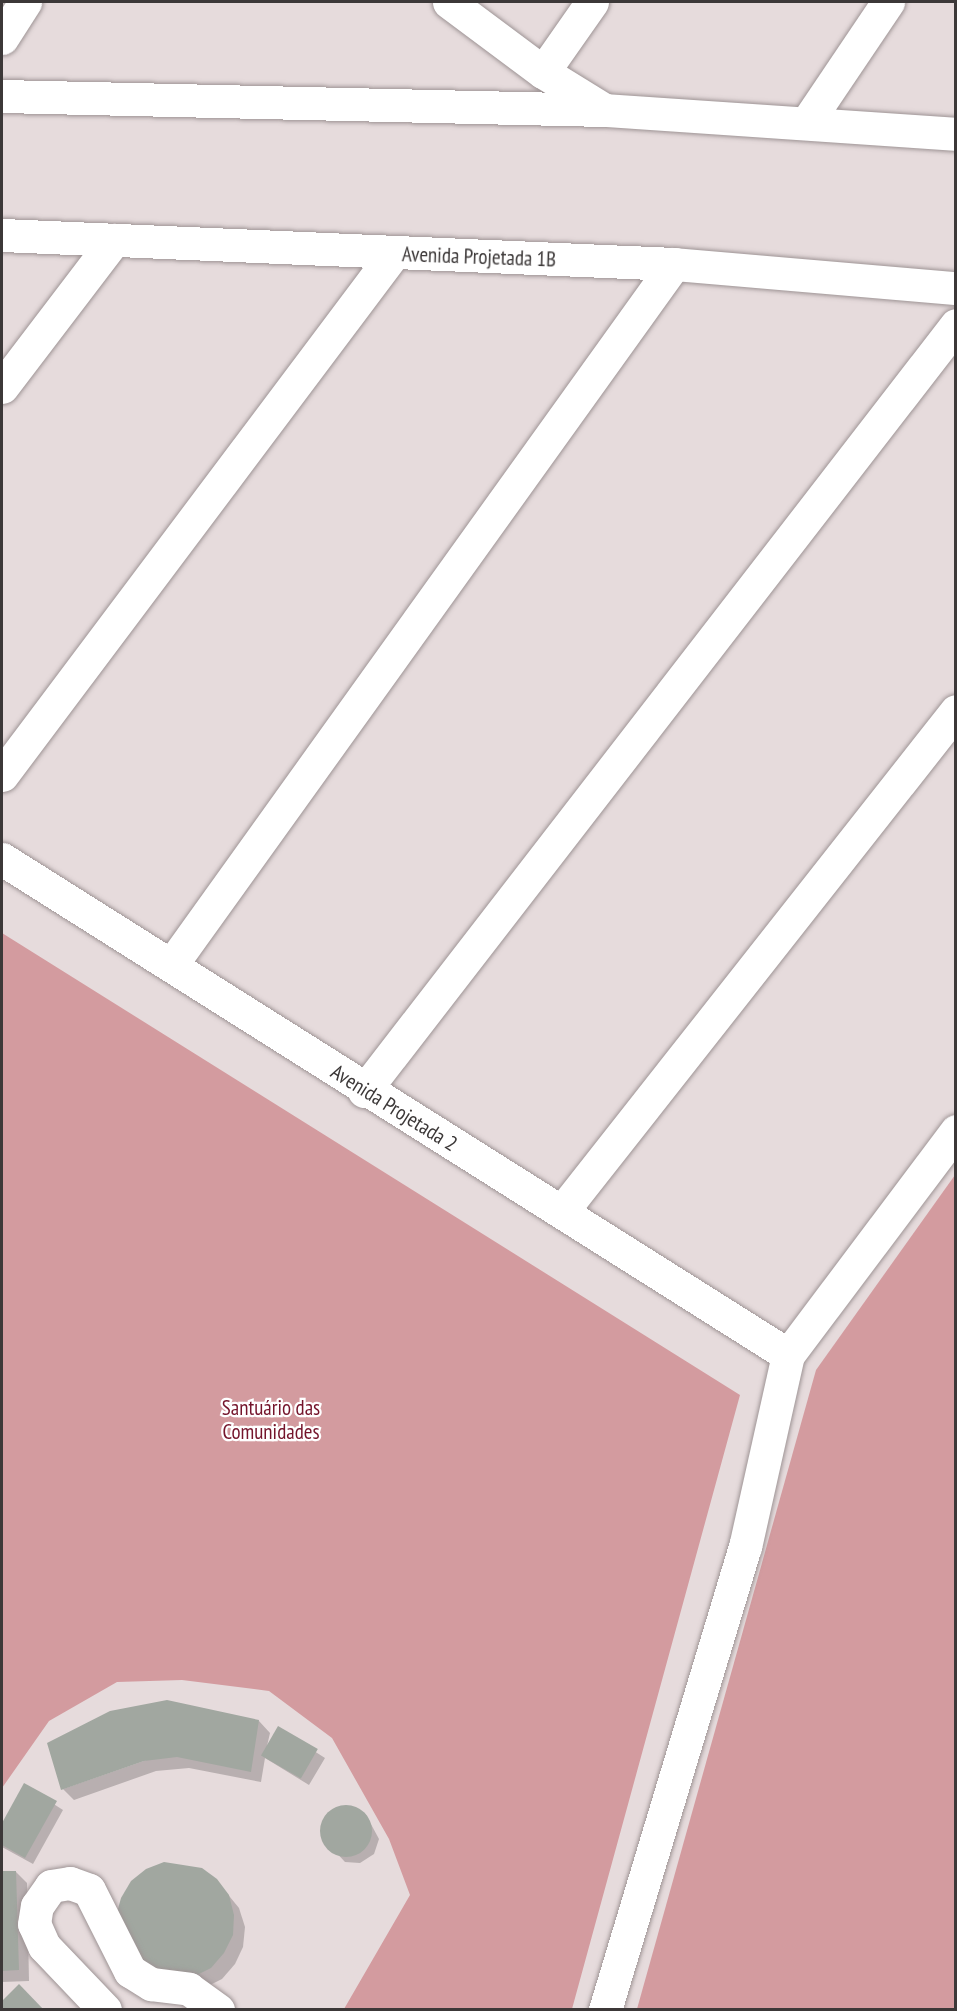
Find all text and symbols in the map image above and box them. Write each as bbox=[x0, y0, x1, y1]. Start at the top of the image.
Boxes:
street label: Avenida Projetada 1B bbox=[402, 242, 556, 272]
street label: Avenida Projetada 2 bbox=[326, 1059, 462, 1157]
park label: Santuário das Comunidades bbox=[222, 1395, 320, 1445]

